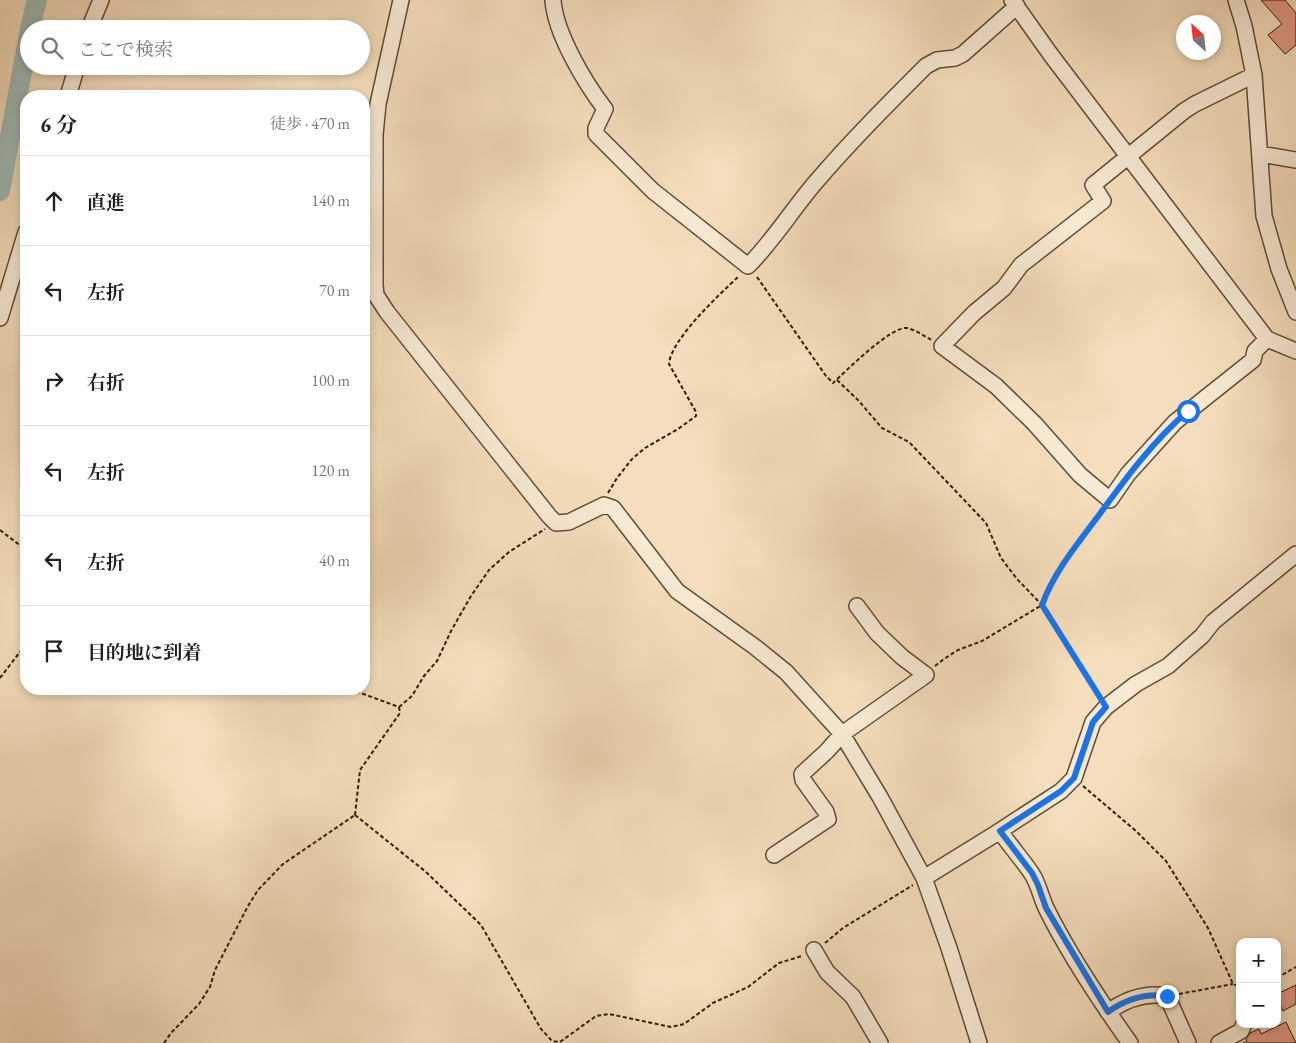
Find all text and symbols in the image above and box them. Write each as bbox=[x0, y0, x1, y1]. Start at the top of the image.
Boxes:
north arrow bbox=[1176, 15, 1221, 60]
search box bbox=[20, 20, 370, 75]
icon: search bbox=[38, 34, 66, 62]
text: ここで検索 bbox=[78, 37, 173, 62]
text: 6 分 bbox=[40, 111, 77, 138]
text: 徒歩 · 470 m bbox=[270, 113, 350, 134]
icon: ahead bbox=[40, 187, 68, 215]
text: 直進 bbox=[87, 190, 125, 215]
text: 140 m bbox=[311, 190, 350, 211]
icon: left bbox=[40, 277, 68, 305]
text: 左折 bbox=[87, 280, 125, 305]
text: 70 m bbox=[319, 280, 350, 301]
icon: right bbox=[40, 367, 68, 395]
text: 右折 bbox=[87, 370, 125, 395]
text: 100 m bbox=[311, 370, 350, 391]
route start bbox=[1177, 400, 1200, 423]
icon: left bbox=[40, 457, 68, 485]
text: 左折 bbox=[87, 460, 125, 485]
text: 120 m bbox=[311, 460, 350, 481]
icon: left bbox=[40, 547, 68, 575]
text: 左折 bbox=[87, 550, 125, 575]
text: 40 m bbox=[319, 550, 350, 571]
icon: arrive bbox=[40, 637, 68, 665]
text: 目的地に到着 bbox=[87, 640, 201, 665]
map controls bbox=[1236, 938, 1281, 1028]
button: + bbox=[1236, 938, 1281, 983]
button: − bbox=[1236, 983, 1281, 1028]
route end bbox=[1156, 985, 1179, 1008]

